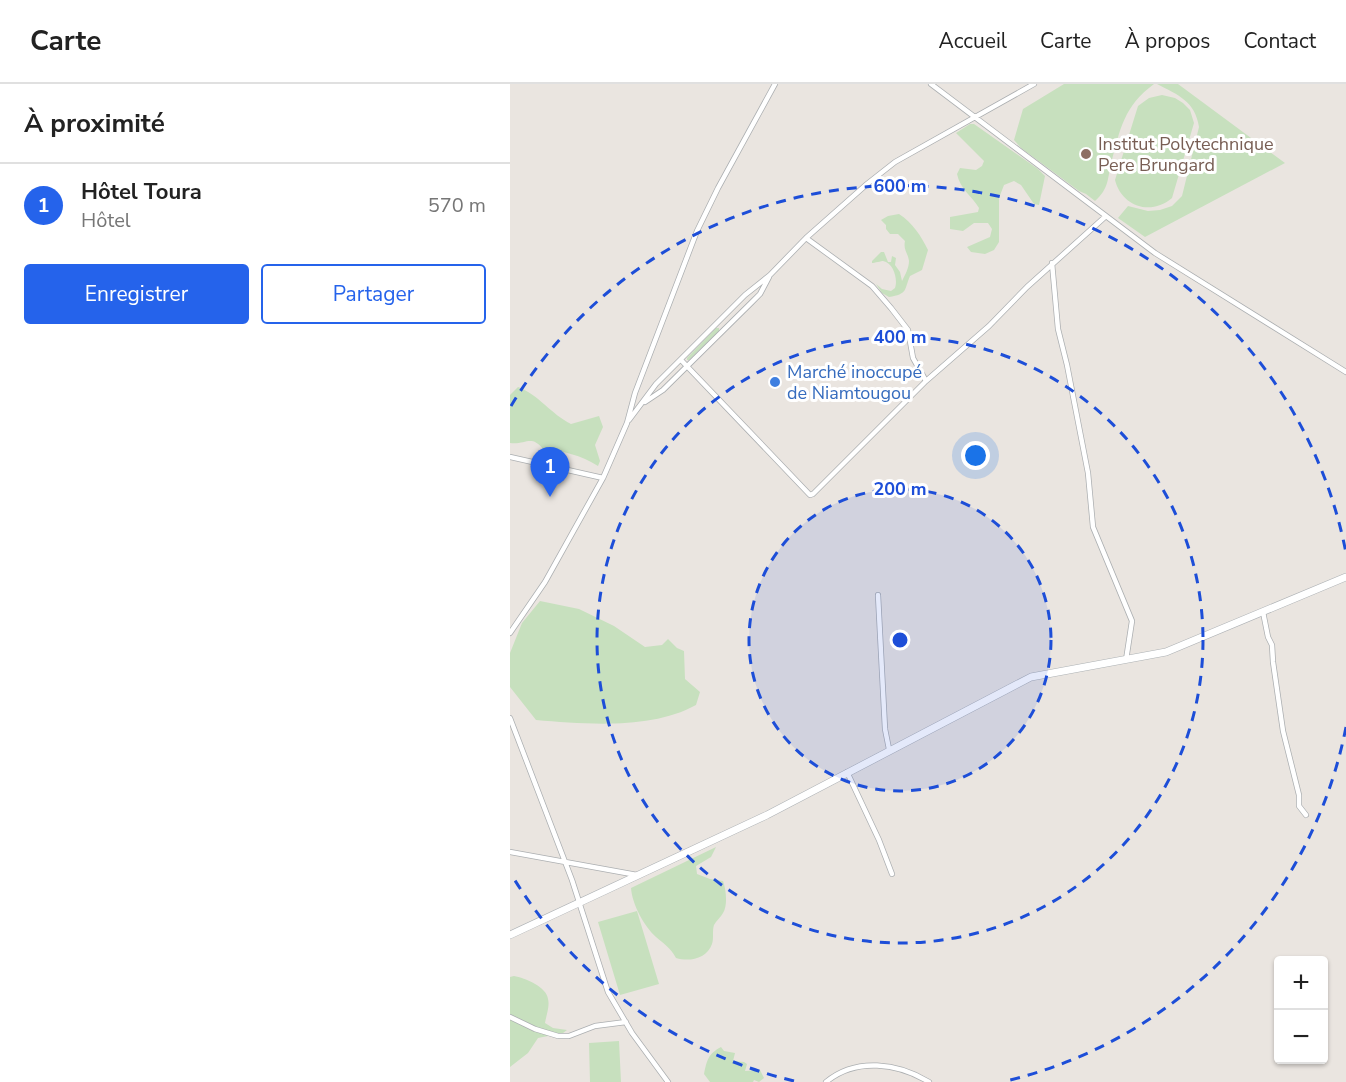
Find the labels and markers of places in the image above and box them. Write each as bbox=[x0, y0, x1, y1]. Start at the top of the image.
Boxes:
place label: Institut Polytechnique Pere Brungard bbox=[1098, 132, 1274, 177]
marker: Institut Polytechnique Pere Brungard bbox=[1079, 147, 1093, 161]
place label: Marché inoccupé de Niamtougou bbox=[787, 360, 922, 405]
marker: Marché inoccupé de Niamtougou bbox=[768, 375, 782, 389]
pin: 1 bbox=[530, 448, 570, 497]
centre of rings bbox=[890, 630, 910, 650]

